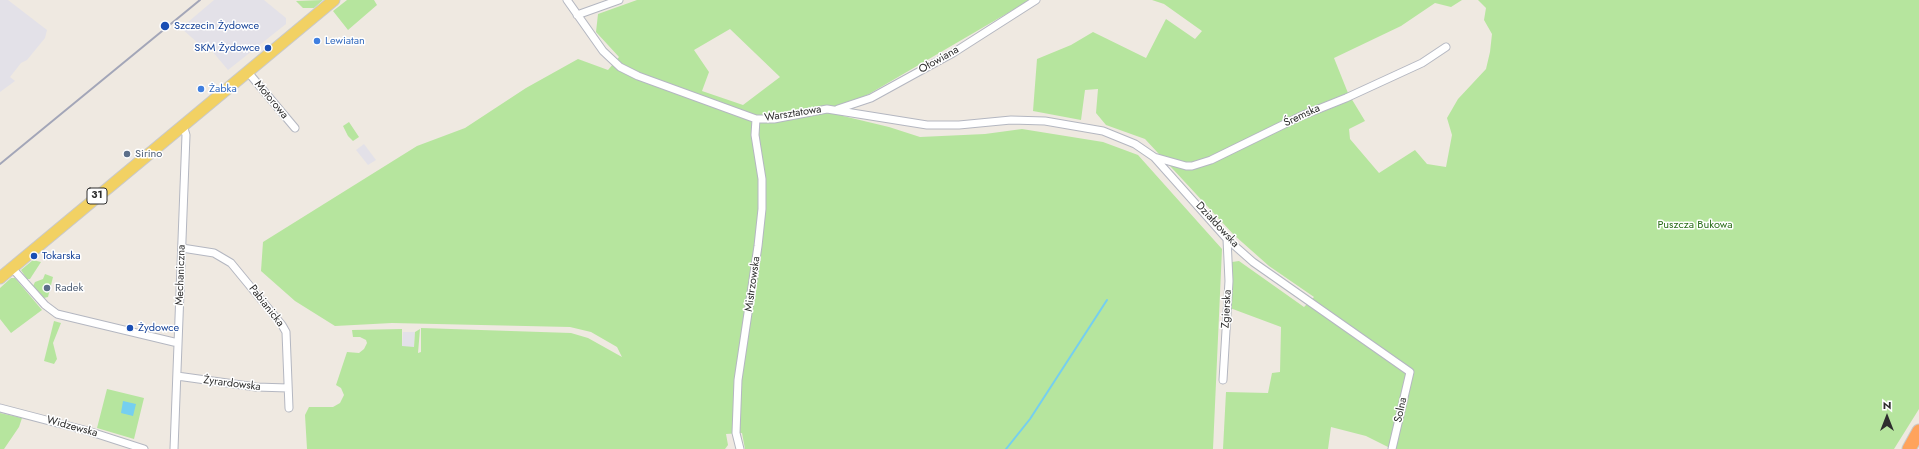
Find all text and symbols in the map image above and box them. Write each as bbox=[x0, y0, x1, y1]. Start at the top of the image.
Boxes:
place label: Szczecin Żydowce bbox=[174, 19, 259, 33]
marker: Szczecin Żydowce bbox=[159, 20, 171, 32]
place label: Lewiatan bbox=[325, 34, 365, 48]
marker: Lewiatan bbox=[312, 36, 322, 46]
place label: SKM Żydowce bbox=[194, 41, 260, 55]
marker: SKM Żydowce bbox=[263, 43, 273, 53]
street label: Ołowiana bbox=[917, 43, 961, 77]
street label: Motorowa bbox=[251, 78, 291, 122]
place label: Żabka bbox=[209, 82, 237, 96]
marker: Żabka bbox=[196, 84, 206, 94]
street label: Śremska bbox=[1282, 102, 1322, 130]
street label: Warsztatowa bbox=[764, 103, 822, 125]
place label: Sirino bbox=[135, 147, 162, 161]
marker: Sirino bbox=[122, 149, 132, 159]
road number: 31 bbox=[87, 188, 107, 204]
street label: Działdowska bbox=[1193, 200, 1241, 250]
park label: Puszcza Bukowa bbox=[1657, 218, 1733, 232]
street label: Mechaniczna bbox=[173, 244, 189, 306]
place label: Tokarska bbox=[42, 249, 80, 263]
marker: Tokarska bbox=[29, 251, 39, 261]
street label: Mistrzowska bbox=[743, 255, 763, 313]
place label: Radek bbox=[55, 281, 83, 295]
street label: Pabianicka bbox=[246, 282, 286, 330]
marker: Radek bbox=[42, 283, 52, 293]
street label: Zgierska bbox=[1219, 289, 1235, 329]
place label: Żydowce bbox=[138, 321, 179, 335]
marker: Żydowce bbox=[125, 323, 135, 333]
street label: Żyrardowska bbox=[202, 374, 262, 394]
street label: Solna bbox=[1392, 396, 1410, 424]
north arrow bbox=[1867, 397, 1907, 437]
text: N bbox=[1883, 397, 1891, 413]
street label: Widzewska bbox=[45, 414, 99, 440]

